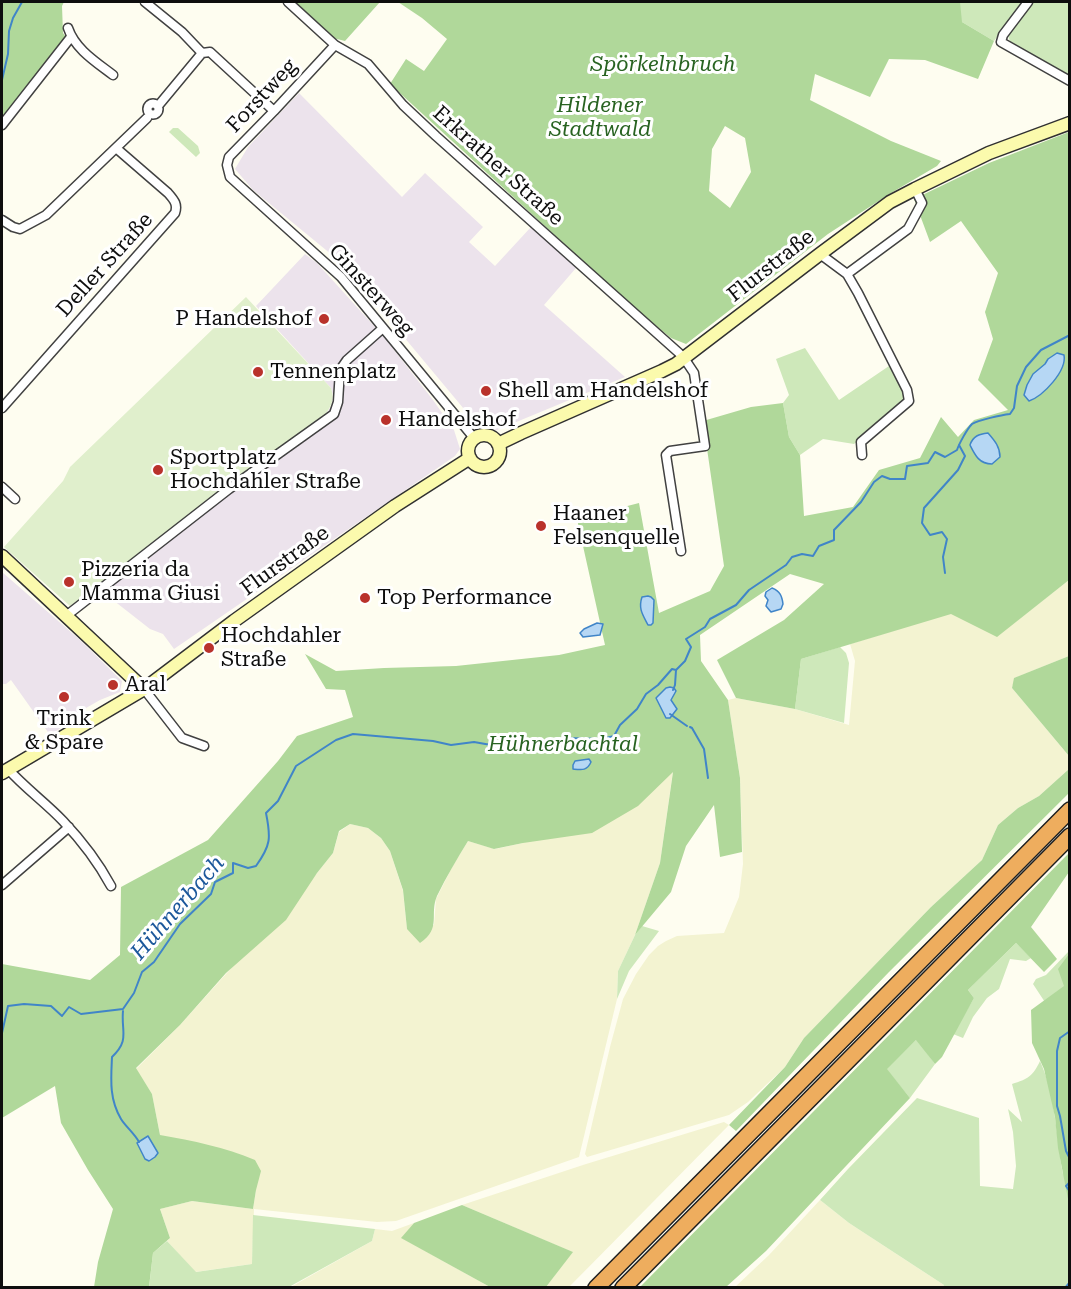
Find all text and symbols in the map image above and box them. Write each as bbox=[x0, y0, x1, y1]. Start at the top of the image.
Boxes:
park label: Spörkelnbruch bbox=[591, 52, 735, 78]
street label: Forstweg bbox=[222, 54, 302, 138]
park label: Hildener Stadtwald bbox=[549, 93, 651, 143]
street label: Erkrather Straße bbox=[427, 101, 569, 231]
street label: Deller Straße bbox=[52, 208, 158, 322]
street label: Flurstraße bbox=[723, 224, 819, 308]
street label: Ginsterweg bbox=[323, 239, 419, 341]
place label: P Handelshof bbox=[175, 306, 312, 332]
marker: P Handelshof bbox=[317, 312, 331, 326]
place label: Tennenplatz bbox=[270, 359, 396, 385]
marker: Tennenplatz bbox=[251, 365, 265, 379]
place label: Shell am Handelshof bbox=[498, 378, 708, 404]
marker: Shell am Handelshof bbox=[479, 384, 493, 398]
place label: Handelshof bbox=[398, 407, 516, 433]
marker: Handelshof bbox=[379, 413, 393, 427]
place label: Sportplatz Hochdahler Straße bbox=[170, 445, 361, 495]
marker: Sportplatz Hochdahler Straße bbox=[151, 463, 165, 477]
place label: Haaner Felsenquelle bbox=[553, 501, 680, 551]
marker: Haaner Felsenquelle bbox=[534, 519, 548, 533]
street label: Flurstraße bbox=[236, 521, 334, 601]
place label: Pizzeria da Mamma Giusi bbox=[81, 557, 220, 607]
marker: Pizzeria da Mamma Giusi bbox=[62, 575, 76, 589]
place label: Top Performance bbox=[377, 585, 552, 611]
marker: Top Performance bbox=[358, 591, 372, 605]
place label: Hochdahler Straße bbox=[221, 623, 341, 673]
marker: Hochdahler Straße bbox=[202, 641, 216, 655]
place label: Aral bbox=[125, 672, 166, 698]
marker: Aral bbox=[106, 678, 120, 692]
marker: Trink & Spare bbox=[57, 690, 71, 704]
place label: Trink & Spare bbox=[25, 706, 103, 756]
park label: Hühnerbachtal bbox=[488, 732, 638, 758]
water label: Hühnerbach bbox=[126, 851, 230, 965]

